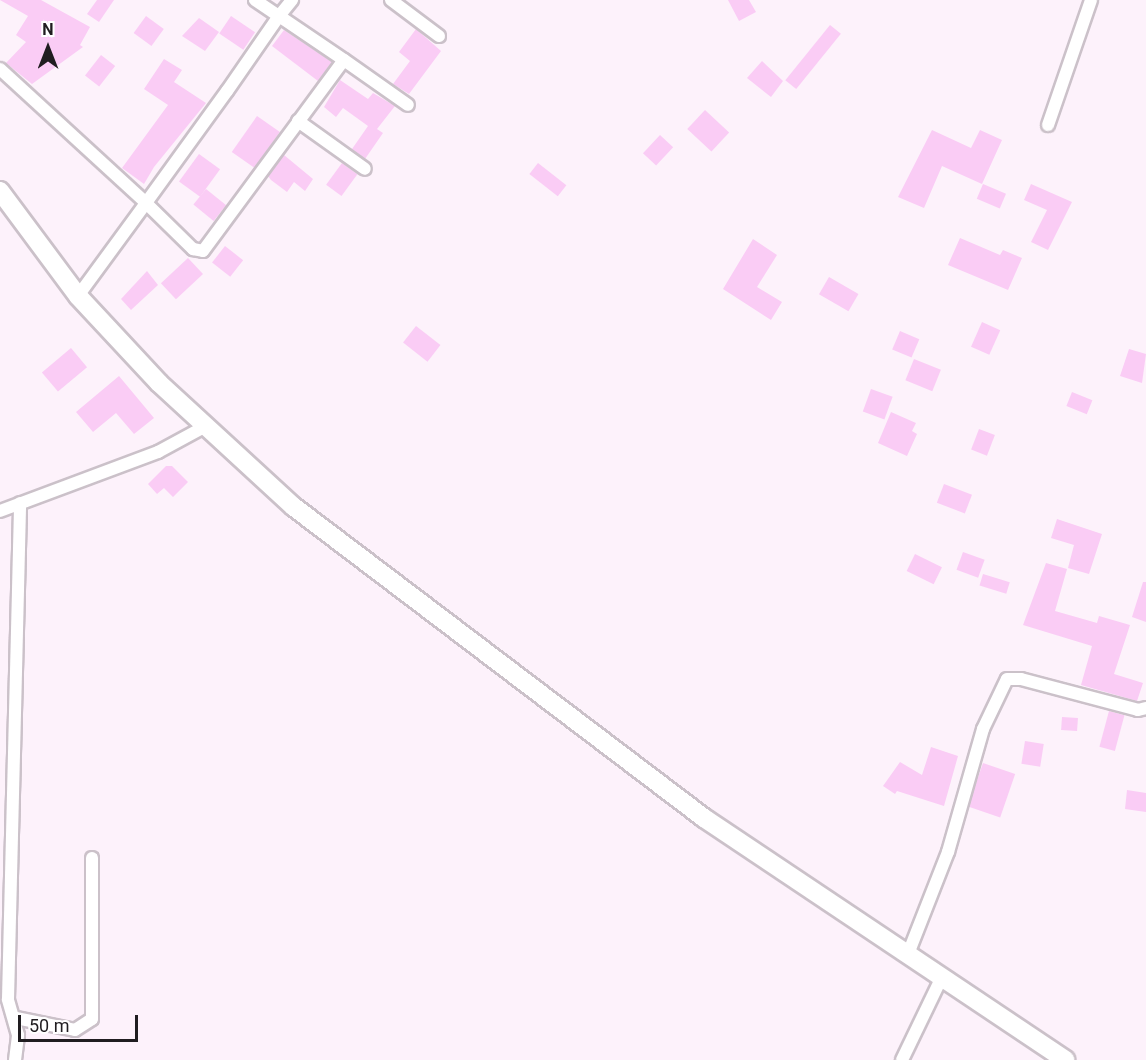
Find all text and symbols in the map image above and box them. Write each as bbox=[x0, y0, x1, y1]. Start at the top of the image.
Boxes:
north arrow bbox=[18, 18, 78, 78]
text: N bbox=[42, 20, 54, 39]
scale bar bbox=[21, 1003, 141, 1041]
text: 50 m bbox=[29, 1015, 69, 1036]

